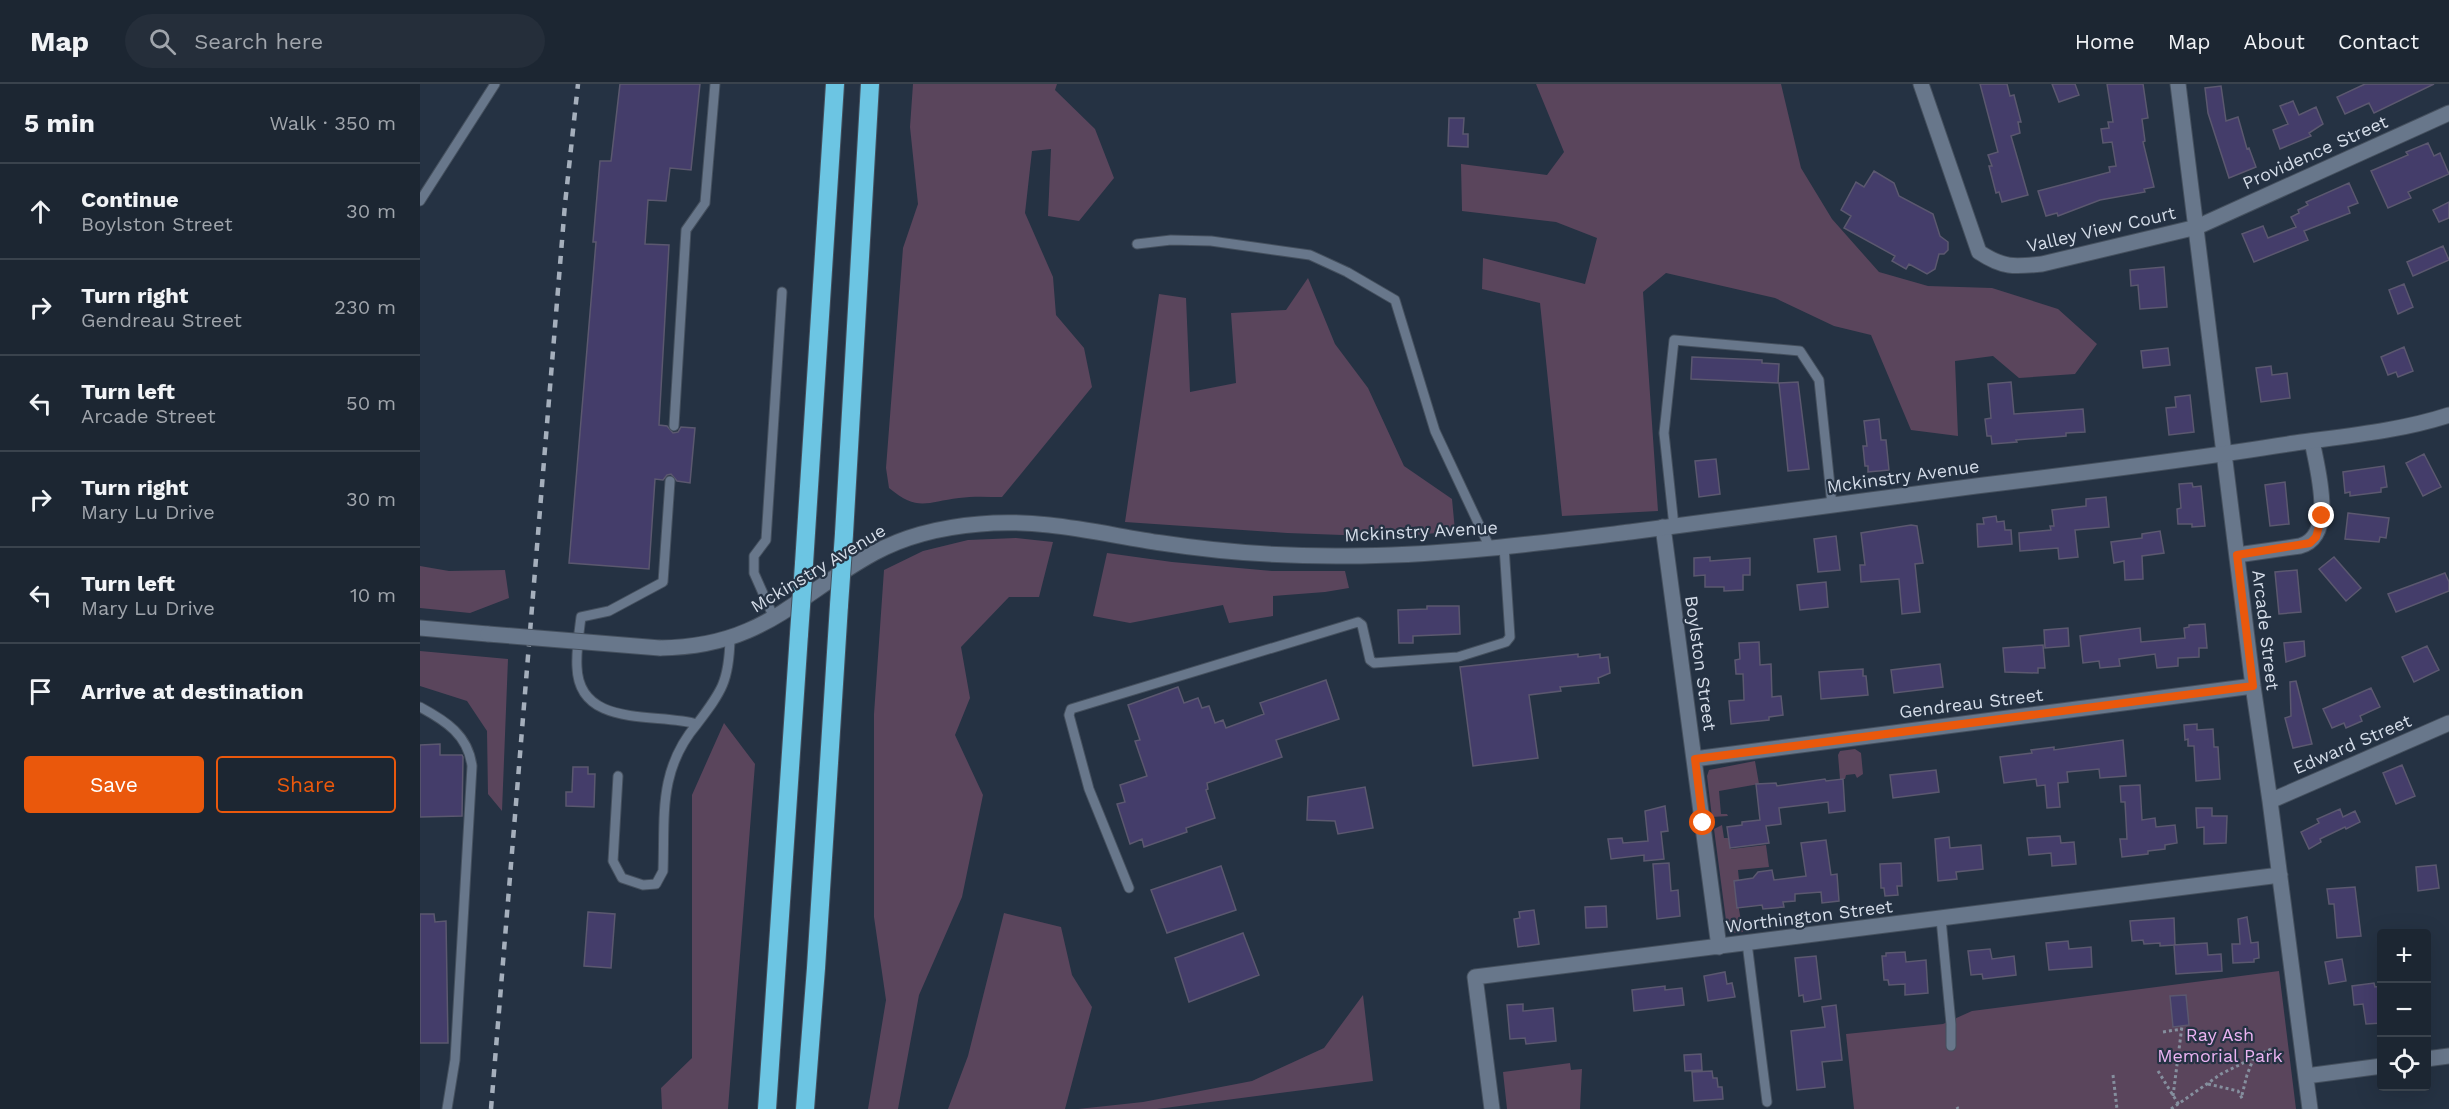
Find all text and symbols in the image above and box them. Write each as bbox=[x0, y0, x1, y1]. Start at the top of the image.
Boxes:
search box bbox=[125, 14, 545, 68]
text: Map bbox=[30, 25, 89, 58]
icon: search bbox=[146, 25, 179, 58]
text: Search here bbox=[194, 29, 323, 54]
text: Home bbox=[2075, 29, 2135, 54]
text: Map bbox=[2168, 29, 2211, 54]
text: About bbox=[2244, 29, 2305, 54]
text: Contact bbox=[2338, 29, 2419, 54]
text: 5 min bbox=[24, 108, 95, 138]
street label: Providence Street bbox=[2239, 110, 2391, 193]
text: Walk · 350 m bbox=[269, 111, 396, 135]
text: Continue bbox=[81, 187, 179, 212]
icon: ahead bbox=[24, 195, 57, 228]
text: 30 m bbox=[346, 199, 396, 223]
street label: Valley View Court bbox=[2025, 202, 2178, 256]
text: Boylston Street bbox=[81, 212, 233, 236]
text: Turn right bbox=[81, 283, 188, 308]
icon: right bbox=[24, 291, 57, 324]
text: 230 m bbox=[334, 295, 396, 319]
text: Gendreau Street bbox=[81, 308, 242, 332]
text: Turn left bbox=[81, 379, 175, 404]
icon: left bbox=[24, 387, 57, 420]
text: 50 m bbox=[346, 391, 396, 415]
text: Arcade Street bbox=[81, 404, 216, 428]
street label: Mckinstry Avenue bbox=[1825, 455, 1981, 497]
text: Turn right bbox=[81, 475, 188, 500]
icon: right bbox=[24, 483, 57, 516]
text: 30 m bbox=[346, 487, 396, 511]
text: Mary Lu Drive bbox=[81, 500, 215, 524]
route end bbox=[2308, 502, 2334, 528]
street label: Mckinstry Avenue bbox=[1344, 516, 1498, 546]
street label: Mckinstry Avenue bbox=[747, 519, 889, 617]
street label: Arcade Street bbox=[2248, 569, 2284, 692]
text: Turn left bbox=[81, 571, 175, 596]
icon: left bbox=[24, 579, 57, 612]
text: 10 m bbox=[350, 583, 396, 607]
street label: Boylston Street bbox=[1681, 594, 1721, 732]
text: Mary Lu Drive bbox=[81, 596, 215, 620]
icon: arrive bbox=[24, 675, 57, 708]
text: Arrive at destination bbox=[81, 679, 304, 704]
street label: Gendreau Street bbox=[1898, 684, 2045, 722]
street label: Edward Street bbox=[2290, 710, 2415, 778]
button: Save bbox=[24, 756, 204, 813]
button: Share bbox=[216, 756, 396, 813]
route start bbox=[1689, 809, 1715, 835]
street label: Worthington Street bbox=[1724, 895, 1894, 937]
map controls bbox=[2377, 929, 2431, 1091]
button: + bbox=[2377, 929, 2431, 983]
button: − bbox=[2377, 983, 2431, 1037]
park label: Ray Ash Memorial Park bbox=[2157, 1024, 2283, 1066]
button: locate bbox=[2377, 1037, 2431, 1091]

